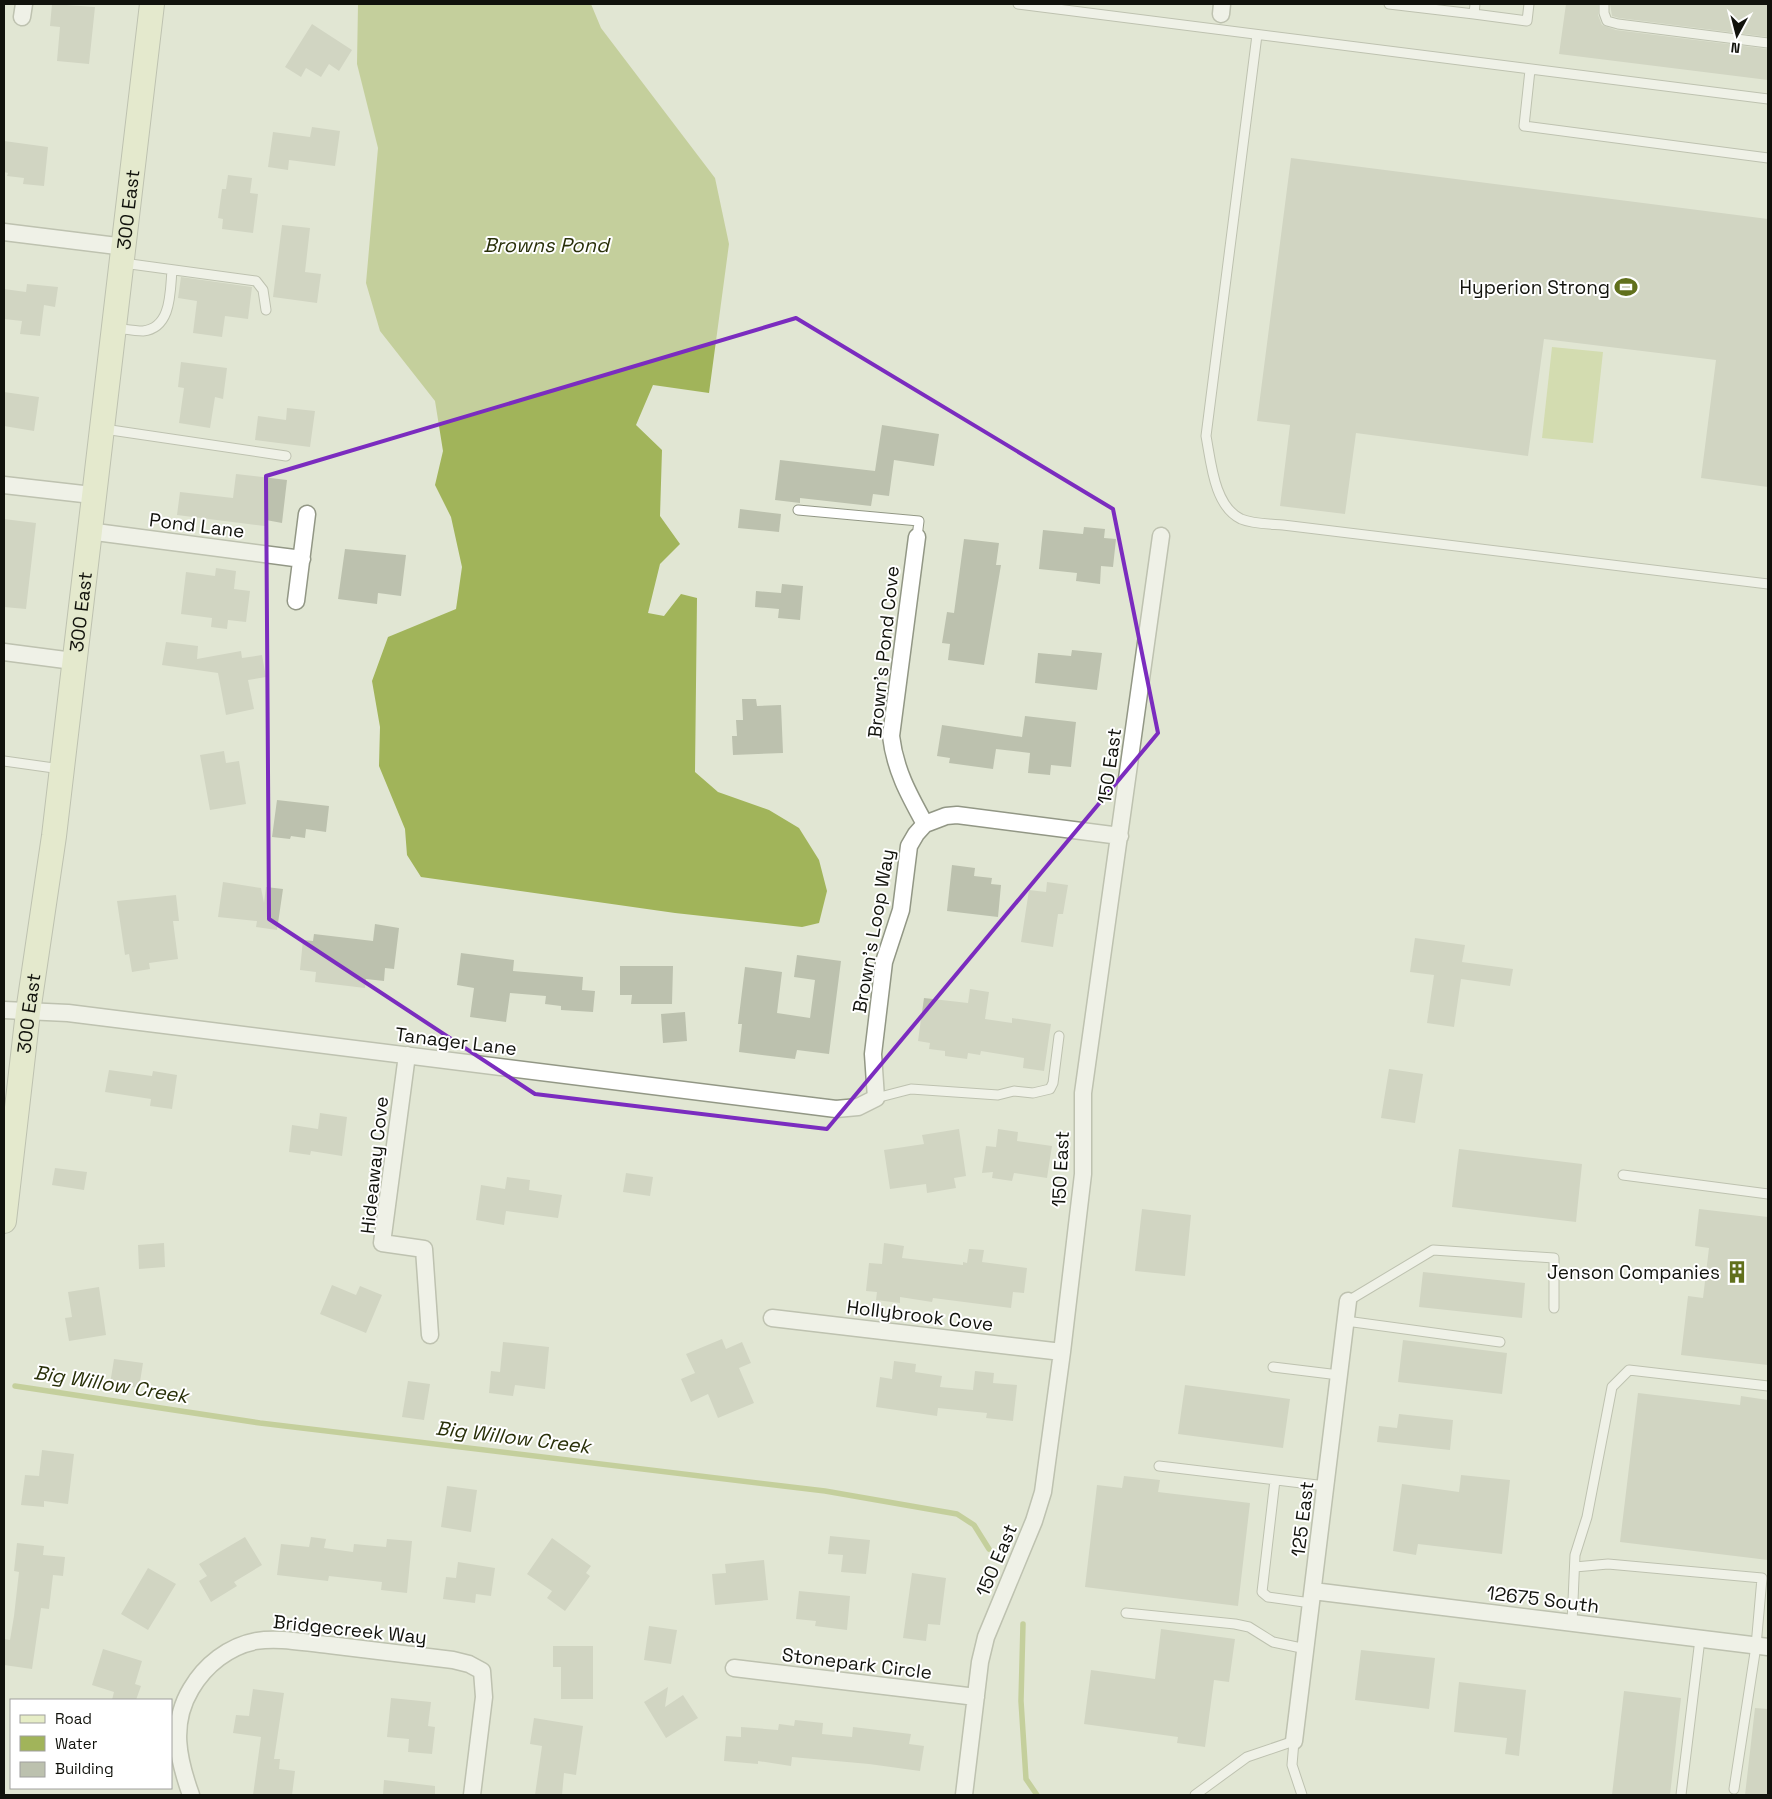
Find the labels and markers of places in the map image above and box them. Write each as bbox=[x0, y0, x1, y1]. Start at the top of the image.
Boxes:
sports icon: Hyperion Strong bbox=[1613, 274, 1639, 300]
place label: Hyperion Strong bbox=[1460, 275, 1610, 300]
building icon: Jenson Companies bbox=[1724, 1259, 1750, 1285]
place label: Jenson Companies bbox=[1547, 1260, 1720, 1285]

